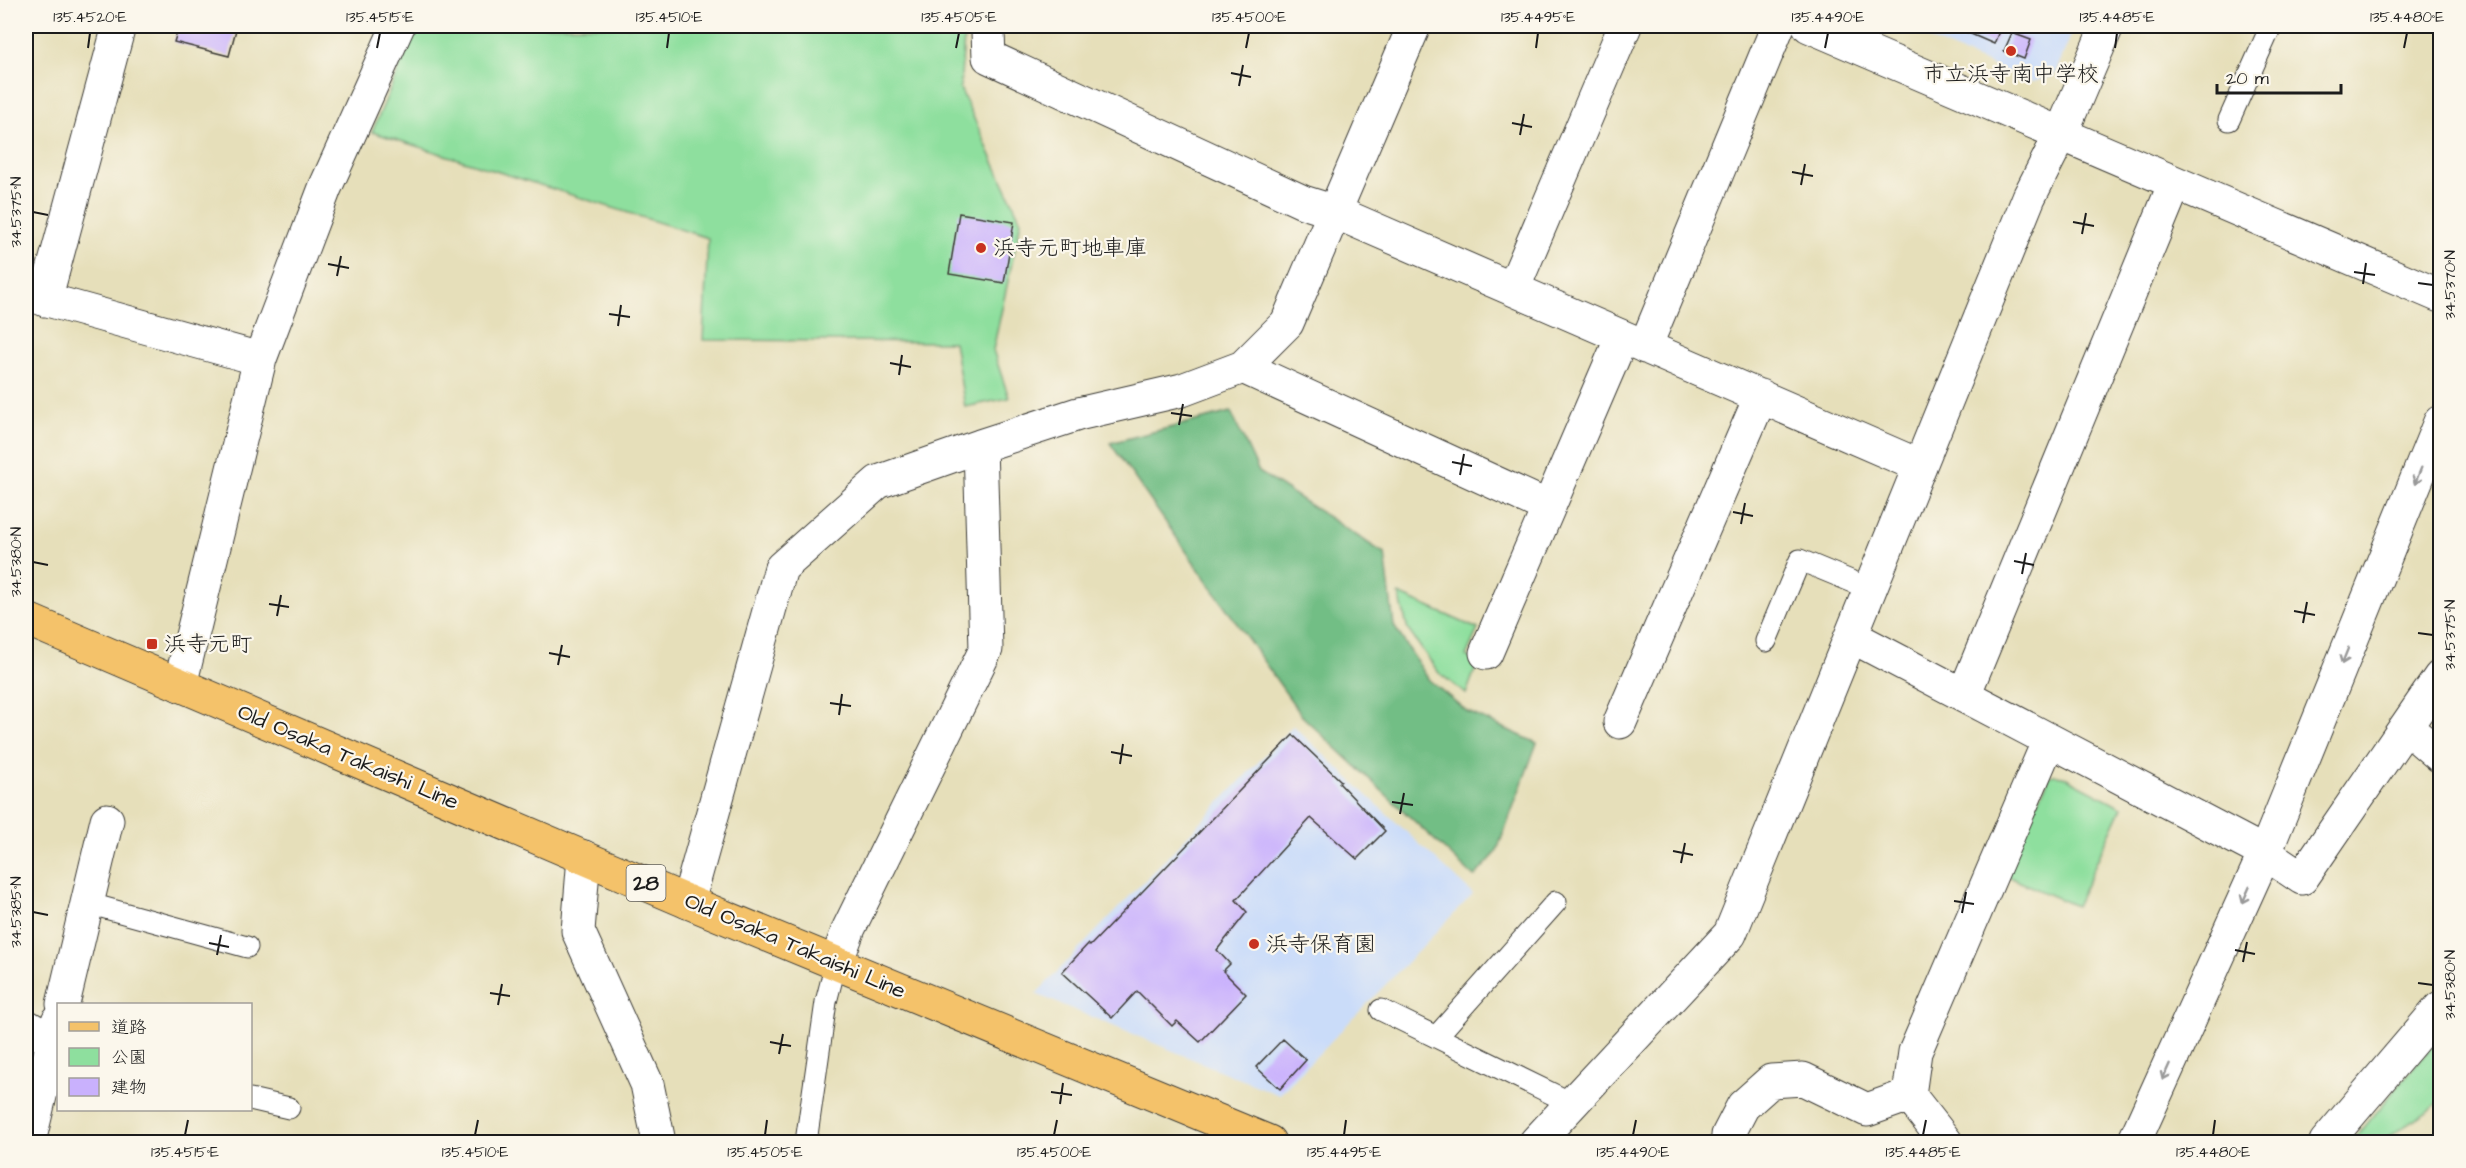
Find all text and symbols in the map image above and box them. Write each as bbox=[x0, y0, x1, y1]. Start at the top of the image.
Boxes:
text: 135.4520°E bbox=[53, 7, 127, 28]
text: 135.4515°E bbox=[346, 7, 414, 28]
text: 135.4510°E bbox=[636, 7, 702, 28]
text: 135.4505°E bbox=[921, 7, 997, 28]
text: 135.4500°E bbox=[1212, 7, 1286, 28]
text: 135.4495°E bbox=[1501, 7, 1575, 28]
text: 135.4490°E bbox=[1792, 7, 1865, 28]
text: 135.4485°E bbox=[2079, 7, 2155, 28]
text: 135.4480°E bbox=[2370, 7, 2444, 28]
marker: 市立浜寺南中学校 bbox=[2004, 44, 2018, 58]
scale bar bbox=[2217, 57, 2342, 95]
place label: 市立浜寺南中学校 bbox=[1923, 59, 2099, 90]
text: 20 m bbox=[2226, 66, 2269, 91]
text: 34.5375°N bbox=[6, 177, 27, 247]
place label: 浜寺元町地車庫 bbox=[993, 233, 1147, 264]
marker: 浜寺元町地車庫 bbox=[974, 241, 988, 255]
text: 34.5370°N bbox=[2440, 250, 2461, 320]
one-way arrow bbox=[2412, 466, 2423, 484]
text: 34.5380°N bbox=[6, 527, 27, 597]
text: 34.5375°N bbox=[2440, 600, 2461, 670]
place label: 浜寺元町 bbox=[164, 629, 252, 660]
marker: 浜寺元町 bbox=[145, 637, 159, 651]
one-way arrow bbox=[2339, 647, 2350, 665]
street label: Old Osaka Takaishi Line bbox=[233, 696, 463, 818]
road number: 28 bbox=[626, 865, 666, 901]
text: 34.5385°N bbox=[6, 876, 27, 948]
street label: Old Osaka Takaishi Line bbox=[680, 885, 910, 1007]
one-way arrow bbox=[2240, 885, 2251, 903]
place label: 浜寺保育園 bbox=[1266, 929, 1376, 960]
marker: 浜寺保育園 bbox=[1247, 937, 1261, 951]
text: 34.5380°N bbox=[2440, 950, 2461, 1020]
legend bbox=[57, 1003, 252, 1111]
text: 道路 bbox=[111, 1015, 147, 1040]
text: 公園 bbox=[111, 1045, 147, 1070]
one-way arrow bbox=[2159, 1063, 2171, 1081]
text: 建物 bbox=[111, 1075, 147, 1100]
text: 135.4515°E bbox=[151, 1142, 219, 1163]
text: 135.4510°E bbox=[442, 1142, 508, 1163]
text: 135.4505°E bbox=[727, 1142, 803, 1163]
text: 135.4500°E bbox=[1017, 1142, 1091, 1163]
text: 135.4495°E bbox=[1307, 1142, 1381, 1163]
text: 135.4490°E bbox=[1597, 1142, 1670, 1163]
text: 135.4485°E bbox=[1885, 1142, 1961, 1163]
text: 135.4480°E bbox=[2176, 1142, 2250, 1163]

